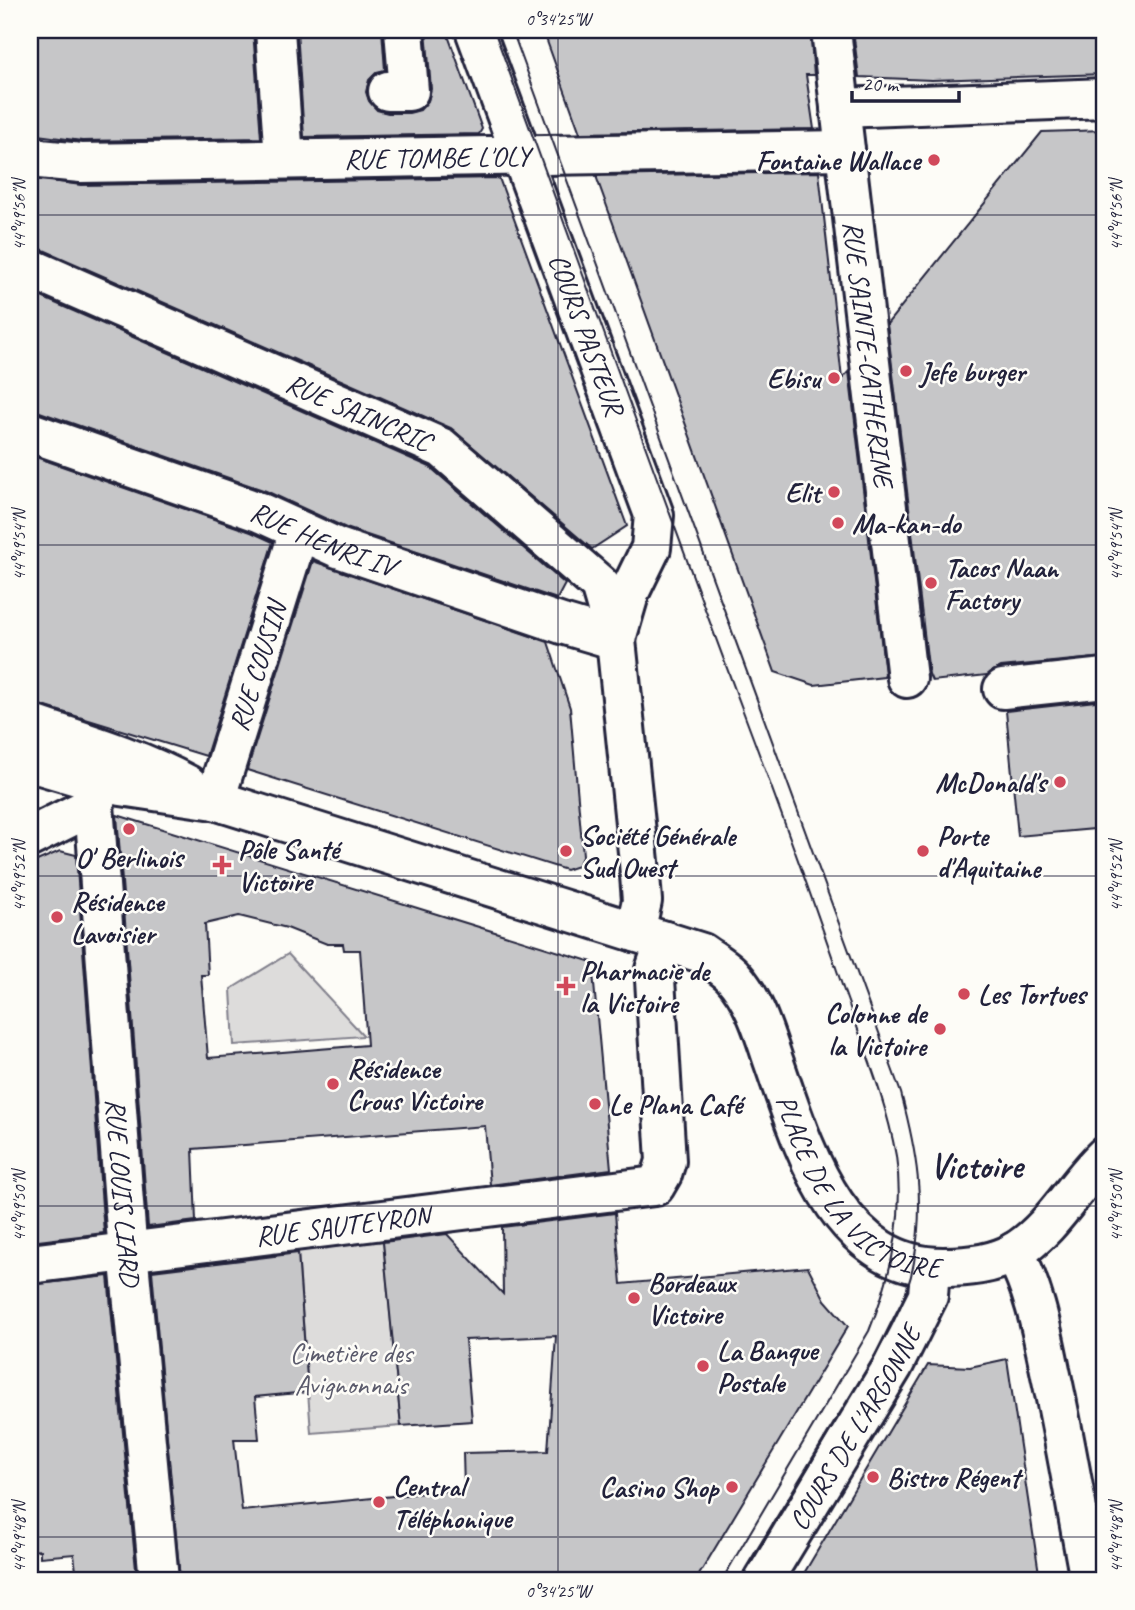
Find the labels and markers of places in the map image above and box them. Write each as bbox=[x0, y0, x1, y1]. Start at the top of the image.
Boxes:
place label: Fontaine Wallace bbox=[756, 143, 923, 178]
marker: Fontaine Wallace bbox=[926, 152, 942, 168]
place label: Jefe burger bbox=[918, 354, 1028, 389]
place label: Ebisu bbox=[767, 361, 823, 396]
marker: Jefe burger bbox=[898, 363, 914, 379]
marker: Ebisu bbox=[826, 370, 842, 386]
place label: Elit bbox=[785, 475, 824, 510]
marker: Elit bbox=[826, 484, 842, 500]
place label: Ma-kan-do bbox=[852, 506, 962, 541]
marker: Ma-kan-do bbox=[830, 515, 846, 531]
place label: Tacos Naan Factory bbox=[945, 550, 1060, 617]
marker: Tacos Naan Factory bbox=[923, 575, 939, 591]
place label: McDonald's bbox=[935, 765, 1049, 800]
marker: McDonald's bbox=[1052, 774, 1068, 790]
place label: Société Générale Sud Ouest bbox=[580, 818, 738, 885]
place label: Porte d'Aquitaine bbox=[937, 818, 1043, 885]
marker: O' Berlinois bbox=[121, 821, 137, 837]
place label: Pôle Santé Victoire bbox=[238, 832, 344, 899]
place label: O' Berlinois bbox=[75, 840, 186, 875]
marker: Société Générale Sud Ouest bbox=[558, 843, 574, 859]
marker: Porte d'Aquitaine bbox=[915, 843, 931, 859]
marker: Pôle Santé Victoire bbox=[212, 855, 232, 875]
place label: Résidence Lavoisier bbox=[71, 884, 166, 951]
marker: Résidence Lavoisier bbox=[49, 909, 65, 925]
place label: Pharmacie de la Victoire bbox=[580, 953, 712, 1020]
place label: Les Tortues bbox=[978, 977, 1089, 1012]
marker: Pharmacie de la Victoire bbox=[558, 978, 574, 994]
marker: Les Tortues bbox=[956, 986, 972, 1002]
place label: Colonne de la Victoire bbox=[825, 996, 929, 1063]
marker: Colonne de la Victoire bbox=[932, 1021, 948, 1037]
place label: Résidence Crous Victoire bbox=[347, 1051, 484, 1118]
marker: Résidence Crous Victoire bbox=[325, 1076, 341, 1092]
place label: Le Plana Café bbox=[609, 1087, 747, 1122]
marker: Le Plana Café bbox=[587, 1096, 603, 1112]
place label: Bordeaux Victoire bbox=[648, 1265, 738, 1332]
marker: Bordeaux Victoire bbox=[626, 1290, 642, 1306]
place label: La Banque Postale bbox=[717, 1333, 820, 1400]
marker: La Banque Postale bbox=[695, 1358, 711, 1374]
place label: Bistro Régent bbox=[887, 1460, 1024, 1495]
place label: Central Téléphonique bbox=[393, 1469, 514, 1536]
marker: Bistro Régent bbox=[865, 1469, 881, 1485]
place label: Casino Shop bbox=[600, 1470, 720, 1505]
marker: Casino Shop bbox=[724, 1479, 740, 1495]
marker: Central Téléphonique bbox=[371, 1494, 387, 1510]

